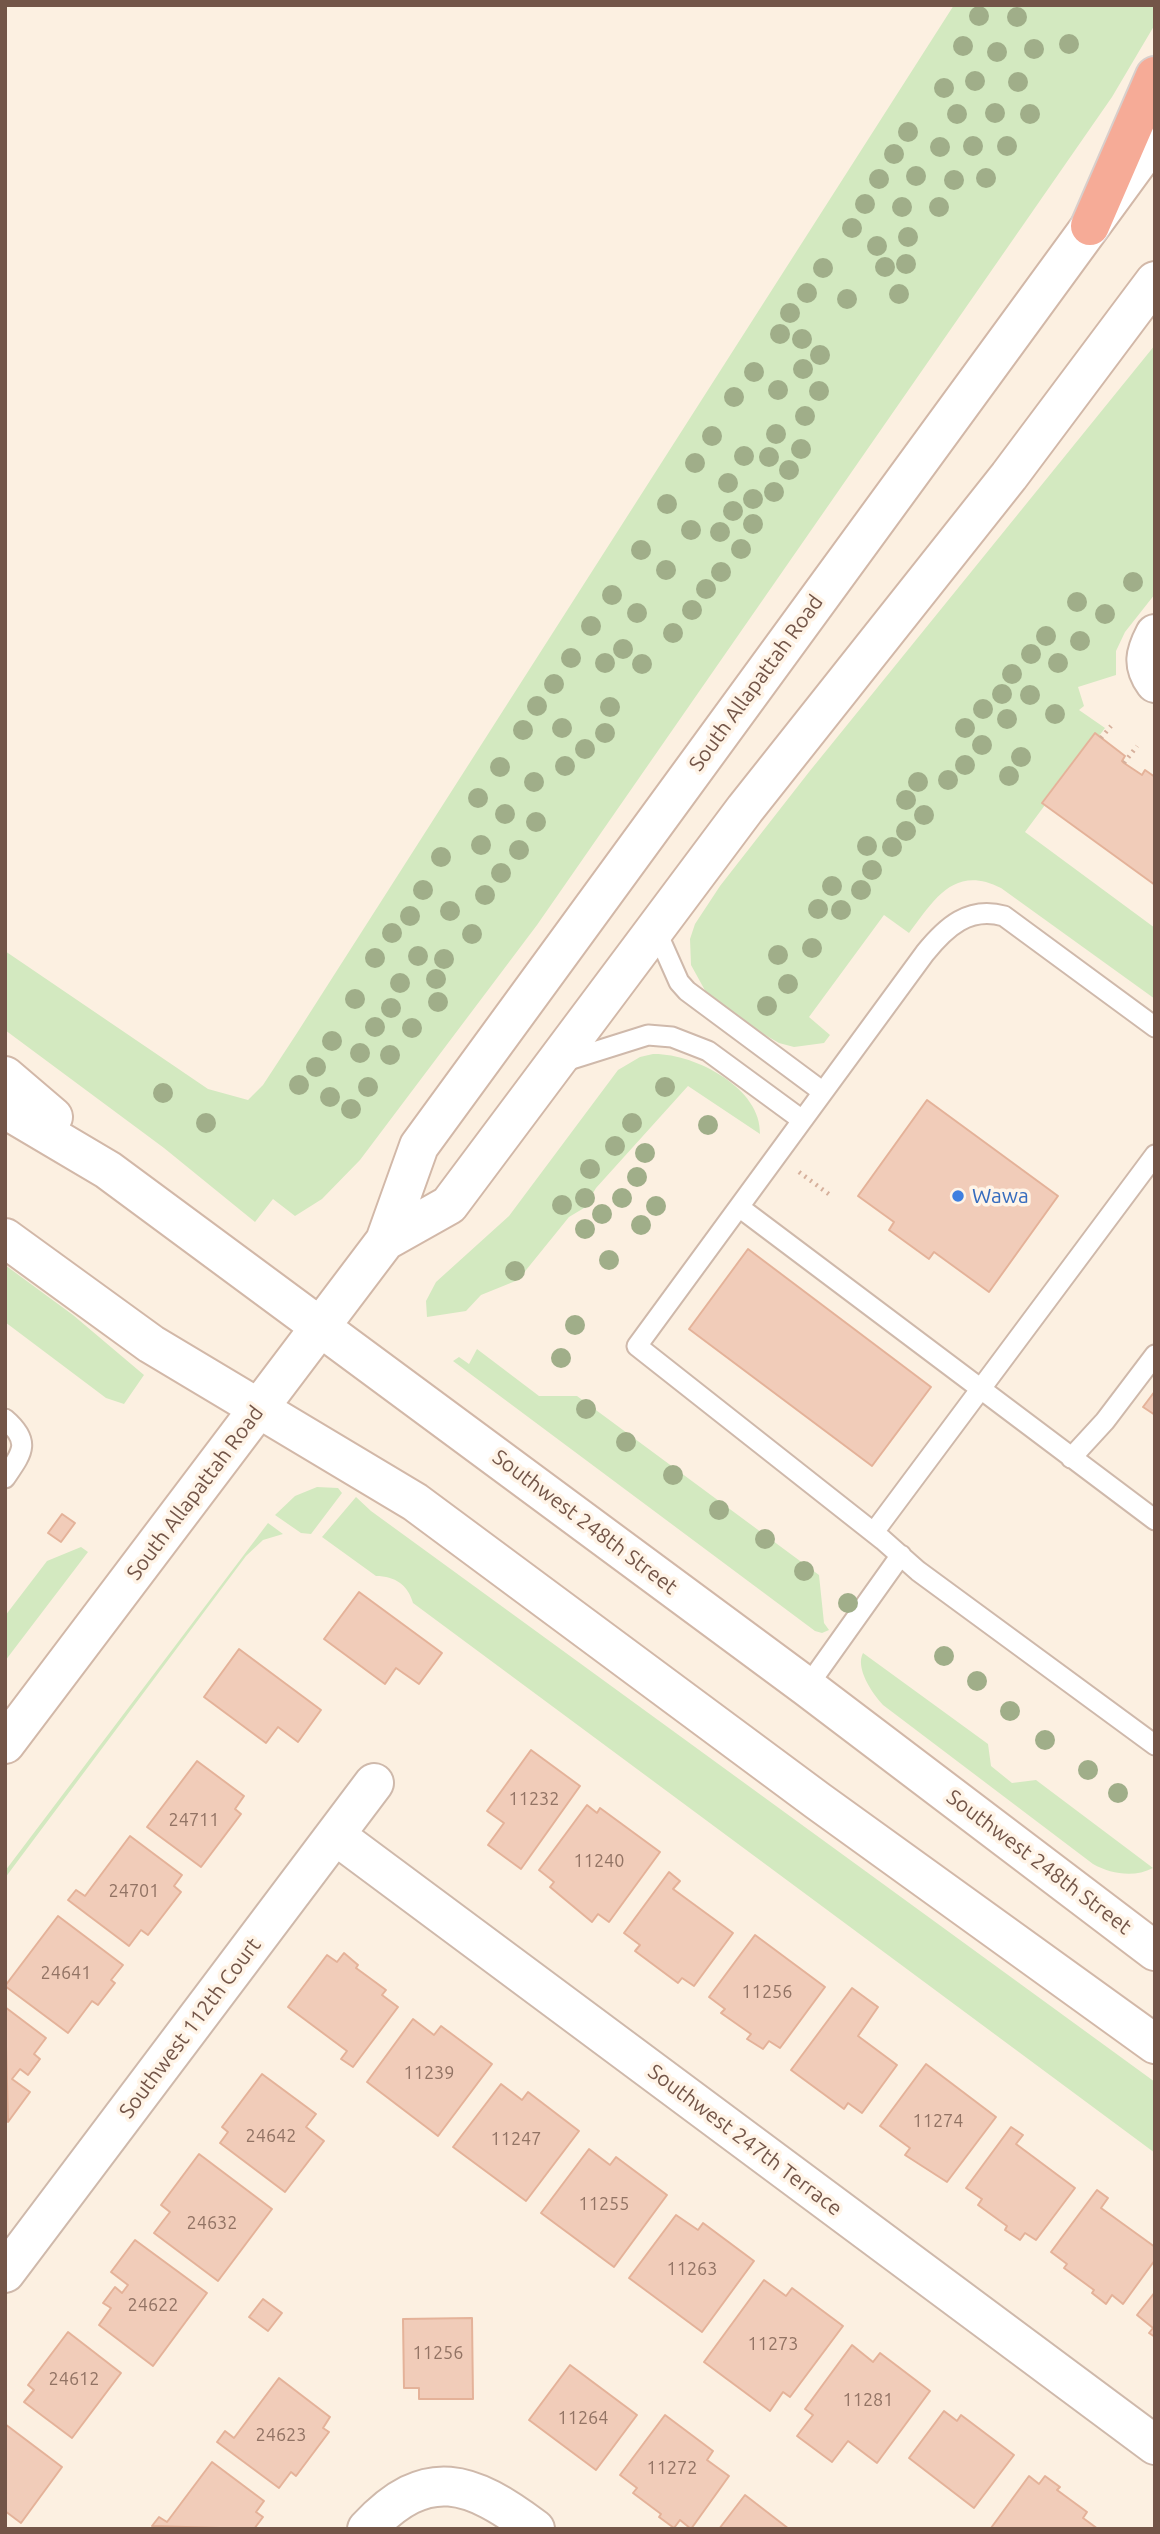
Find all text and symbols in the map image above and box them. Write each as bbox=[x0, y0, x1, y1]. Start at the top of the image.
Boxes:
street label: South Allapattah Road bbox=[684, 590, 828, 776]
place label: Wawa bbox=[972, 1183, 1029, 1209]
marker: Wawa bbox=[950, 1188, 966, 1204]
street label: South Allapattah Road bbox=[121, 1401, 269, 1585]
street label: Southwest 248th Street bbox=[488, 1444, 682, 1600]
street label: Southwest 248th Street bbox=[942, 1784, 1136, 1940]
house number: 11232 bbox=[509, 1788, 559, 1810]
house number: 24711 bbox=[169, 1809, 219, 1831]
house number: 11240 bbox=[574, 1850, 624, 1872]
house number: 24701 bbox=[109, 1880, 159, 1902]
street label: Southwest 112th Court bbox=[114, 1933, 266, 2123]
house number: 24641 bbox=[41, 1962, 91, 1984]
house number: 11256 bbox=[742, 1981, 792, 2003]
street label: Southwest 247th Terrace bbox=[643, 2059, 847, 2221]
house number: 11239 bbox=[404, 2062, 454, 2084]
house number: 11274 bbox=[913, 2110, 963, 2132]
house number: 24642 bbox=[246, 2125, 296, 2147]
house number: 11247 bbox=[491, 2128, 541, 2150]
house number: 11255 bbox=[579, 2193, 629, 2215]
house number: 24632 bbox=[187, 2212, 237, 2234]
house number: 11263 bbox=[667, 2258, 717, 2280]
house number: 24622 bbox=[128, 2294, 178, 2316]
house number: 11273 bbox=[748, 2333, 798, 2355]
house number: 11256 bbox=[413, 2342, 463, 2364]
house number: 24612 bbox=[49, 2368, 99, 2390]
house number: 11281 bbox=[843, 2389, 893, 2411]
house number: 11264 bbox=[558, 2407, 608, 2429]
house number: 24623 bbox=[256, 2424, 306, 2446]
house number: 11272 bbox=[647, 2457, 697, 2479]

